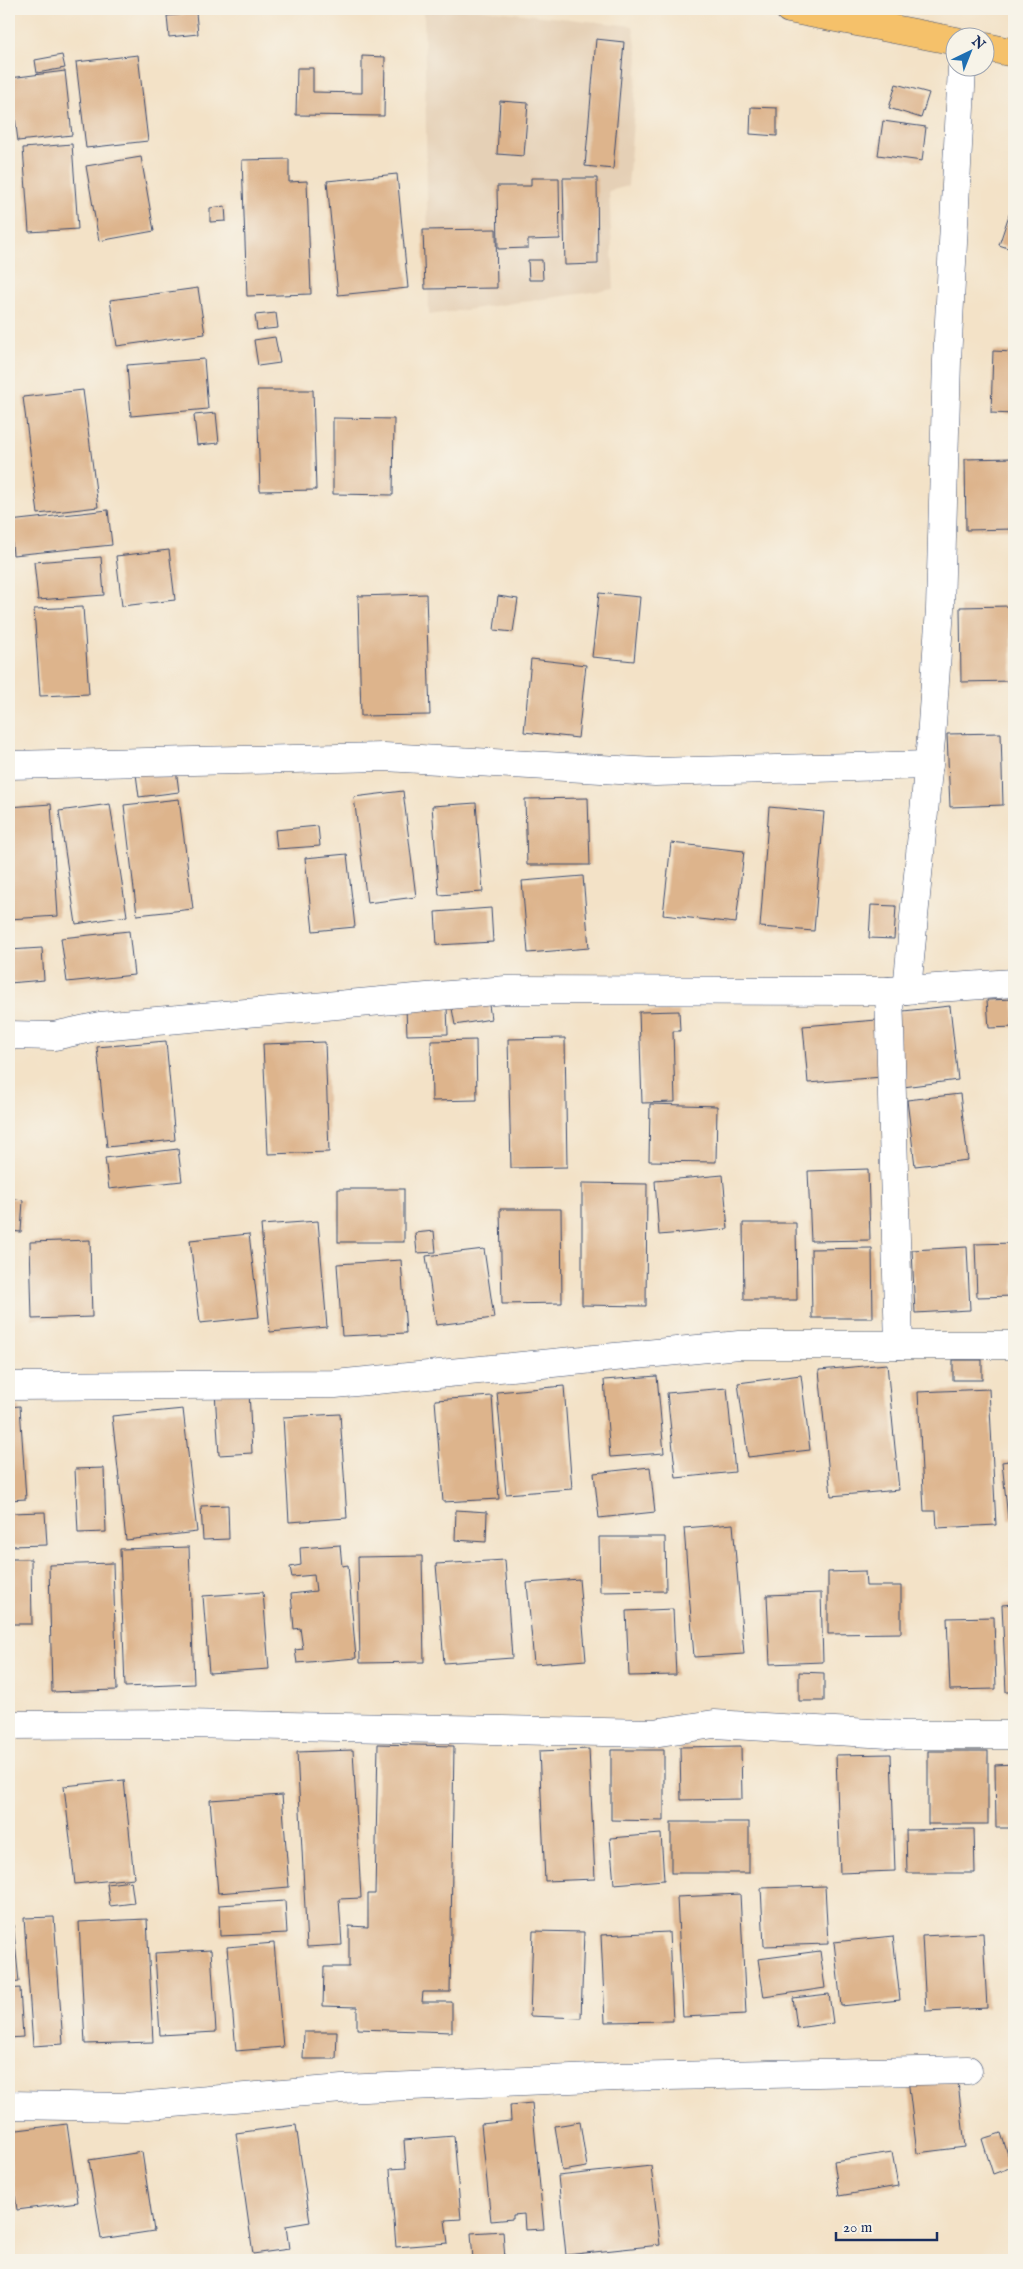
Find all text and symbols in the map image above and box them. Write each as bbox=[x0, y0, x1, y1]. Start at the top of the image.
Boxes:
north arrow bbox=[946, 28, 996, 78]
text: N bbox=[967, 32, 989, 54]
scale bar bbox=[836, 2209, 937, 2241]
text: 20 m bbox=[843, 2218, 873, 2237]

